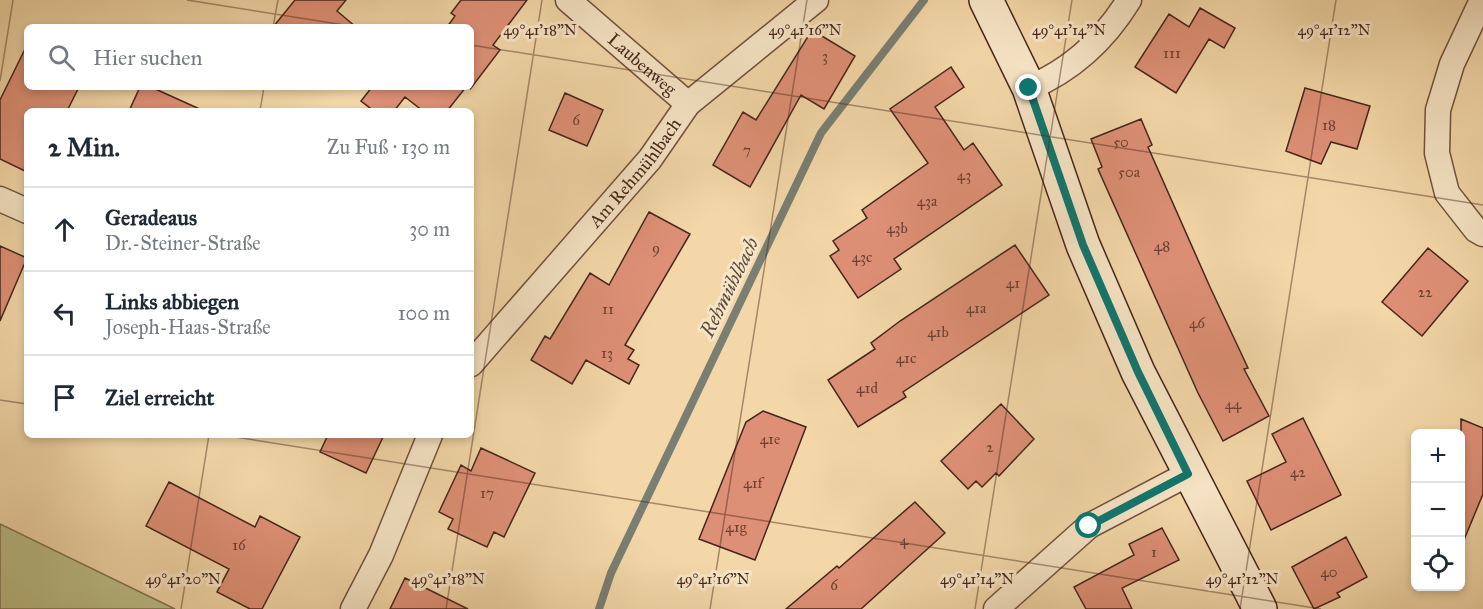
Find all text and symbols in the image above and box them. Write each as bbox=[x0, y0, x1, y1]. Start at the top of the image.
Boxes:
text: 49°41'18"N bbox=[503, 21, 577, 39]
text: 49°41'16"N bbox=[768, 21, 842, 39]
text: 49°41'14"N bbox=[1032, 21, 1106, 39]
text: 49°41'12"N bbox=[1298, 21, 1371, 39]
search box bbox=[24, 24, 474, 90]
street label: Laubenweg bbox=[603, 28, 681, 101]
icon: search bbox=[45, 41, 78, 74]
text: Hier suchen bbox=[93, 44, 202, 71]
house number: 111 bbox=[1163, 44, 1181, 62]
house number: 3 bbox=[822, 47, 828, 65]
route end bbox=[1015, 74, 1041, 100]
house number: 6 bbox=[572, 111, 581, 129]
street label: Am Rehmühlbach bbox=[584, 114, 686, 233]
house number: 18 bbox=[1322, 116, 1336, 134]
text: 2 Min. bbox=[48, 131, 120, 163]
house number: 50 bbox=[1113, 133, 1129, 151]
text: Zu Fuß · 130 m bbox=[327, 135, 450, 159]
house number: 7 bbox=[743, 141, 751, 159]
house number: 50a bbox=[1118, 163, 1141, 181]
house number: 43 bbox=[957, 166, 971, 184]
house number: 43a bbox=[917, 192, 938, 210]
text: Geradeaus bbox=[105, 204, 197, 231]
icon: ahead bbox=[48, 213, 81, 246]
text: 30 m bbox=[409, 217, 450, 241]
house number: 43b bbox=[886, 219, 908, 237]
text: Dr.-Steiner-Straße bbox=[105, 231, 261, 255]
water label: Rehmühlbach bbox=[694, 233, 763, 342]
house number: 48 bbox=[1154, 237, 1170, 255]
house number: 9 bbox=[652, 239, 660, 257]
house number: 43c bbox=[852, 248, 872, 266]
house number: 41 bbox=[1006, 274, 1020, 292]
house number: 22 bbox=[1418, 283, 1433, 301]
text: Links abbiegen bbox=[105, 288, 239, 315]
icon: left bbox=[48, 297, 81, 330]
house number: 41a bbox=[966, 299, 987, 317]
house number: 11 bbox=[602, 300, 614, 318]
text: 100 m bbox=[398, 301, 450, 325]
house number: 46 bbox=[1189, 314, 1206, 332]
text: Joseph-Haas-Straße bbox=[105, 315, 271, 339]
house number: 41b bbox=[927, 323, 949, 341]
house number: 13 bbox=[601, 344, 613, 362]
house number: 41c bbox=[896, 349, 916, 367]
house number: 41d bbox=[856, 379, 878, 397]
icon: arrive bbox=[48, 381, 81, 414]
text: Ziel erreicht bbox=[105, 384, 214, 411]
house number: 44 bbox=[1225, 395, 1242, 413]
map controls bbox=[1411, 429, 1465, 591]
button: + bbox=[1411, 429, 1465, 483]
house number: 41e bbox=[760, 430, 780, 448]
house number: 2 bbox=[986, 438, 994, 456]
house number: 42 bbox=[1290, 463, 1306, 481]
house number: 41f bbox=[743, 474, 766, 492]
button: − bbox=[1411, 483, 1465, 537]
house number: 17 bbox=[480, 484, 494, 502]
route start bbox=[1075, 512, 1101, 538]
house number: 41g bbox=[725, 518, 748, 536]
house number: 4 bbox=[900, 531, 909, 549]
house number: 16 bbox=[232, 536, 247, 554]
button: locate bbox=[1411, 537, 1465, 591]
house number: 1 bbox=[1151, 543, 1157, 561]
house number: 40 bbox=[1320, 563, 1338, 581]
text: 49°41'20"N bbox=[145, 570, 221, 588]
text: 49°41'18"N bbox=[411, 570, 485, 588]
text: 49°41'16"N bbox=[676, 570, 750, 588]
text: 49°41'14"N bbox=[940, 570, 1014, 588]
text: 49°41'12"N bbox=[1206, 570, 1279, 588]
house number: 6 bbox=[830, 576, 839, 594]

